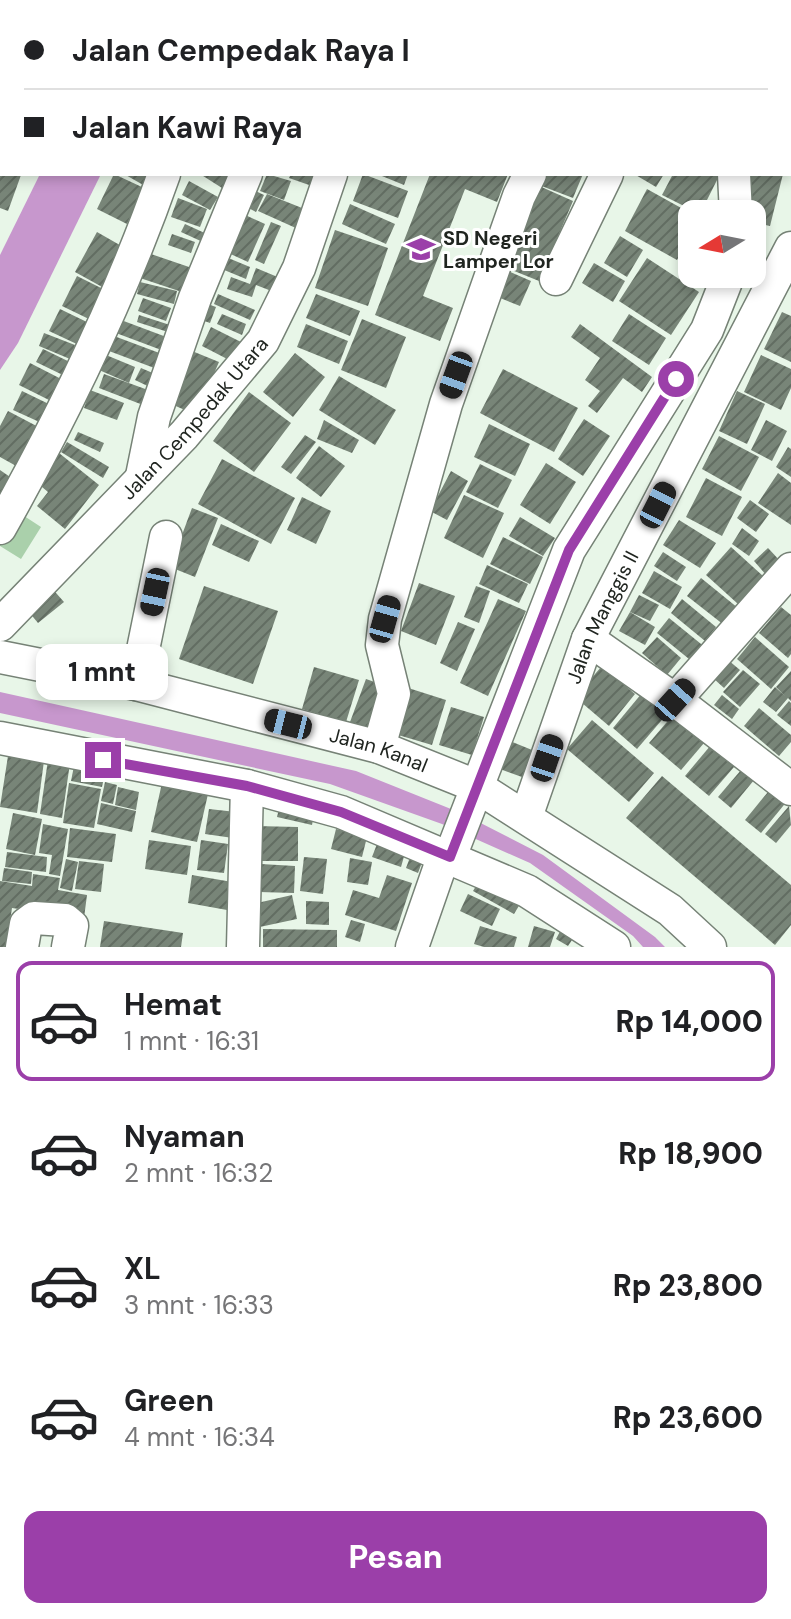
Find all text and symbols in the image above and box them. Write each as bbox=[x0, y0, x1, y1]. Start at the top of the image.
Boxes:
text: Jalan Cempedak Raya I bbox=[72, 31, 410, 70]
text: Jalan Kawi Raya bbox=[72, 108, 303, 147]
north arrow bbox=[678, 200, 766, 288]
map controls bbox=[678, 200, 766, 288]
place label: SD Negeri Lamper Lor bbox=[443, 225, 554, 274]
school or university icon: SD Negeri Lamper Lor bbox=[406, 234, 436, 264]
street label: Jalan Cempedak Utara bbox=[115, 331, 274, 505]
car bbox=[437, 348, 475, 402]
route start bbox=[658, 361, 694, 397]
car bbox=[636, 478, 680, 532]
street label: Jalan Manggis II bbox=[560, 546, 645, 687]
car bbox=[138, 566, 172, 618]
car bbox=[367, 593, 403, 645]
callout: 1 mnt bbox=[37, 644, 169, 700]
text: 1 mnt bbox=[68, 655, 136, 689]
car bbox=[650, 674, 700, 726]
car bbox=[262, 707, 314, 741]
street label: Jalan Kanal bbox=[327, 722, 431, 778]
car bbox=[528, 731, 566, 785]
route end bbox=[85, 742, 121, 778]
icon: car bbox=[28, 985, 100, 1057]
text: Hemat bbox=[124, 985, 222, 1024]
text: Rp 14,000 bbox=[615, 1002, 763, 1041]
text: 1 mnt · 16:31 bbox=[124, 1024, 259, 1058]
icon: car bbox=[28, 1117, 100, 1189]
text: Nyaman bbox=[124, 1117, 245, 1156]
text: Rp 18,900 bbox=[618, 1134, 763, 1173]
text: 2 mnt · 16:32 bbox=[124, 1156, 273, 1190]
icon: car bbox=[28, 1249, 100, 1321]
text: XL bbox=[124, 1249, 161, 1288]
text: Rp 23,800 bbox=[613, 1266, 763, 1305]
text: 3 mnt · 16:33 bbox=[124, 1288, 274, 1322]
icon: car bbox=[28, 1381, 100, 1453]
text: Green bbox=[124, 1381, 214, 1420]
text: Rp 23,600 bbox=[613, 1398, 763, 1437]
text: 4 mnt · 16:34 bbox=[124, 1420, 275, 1454]
button: Pesan bbox=[24, 1511, 767, 1603]

